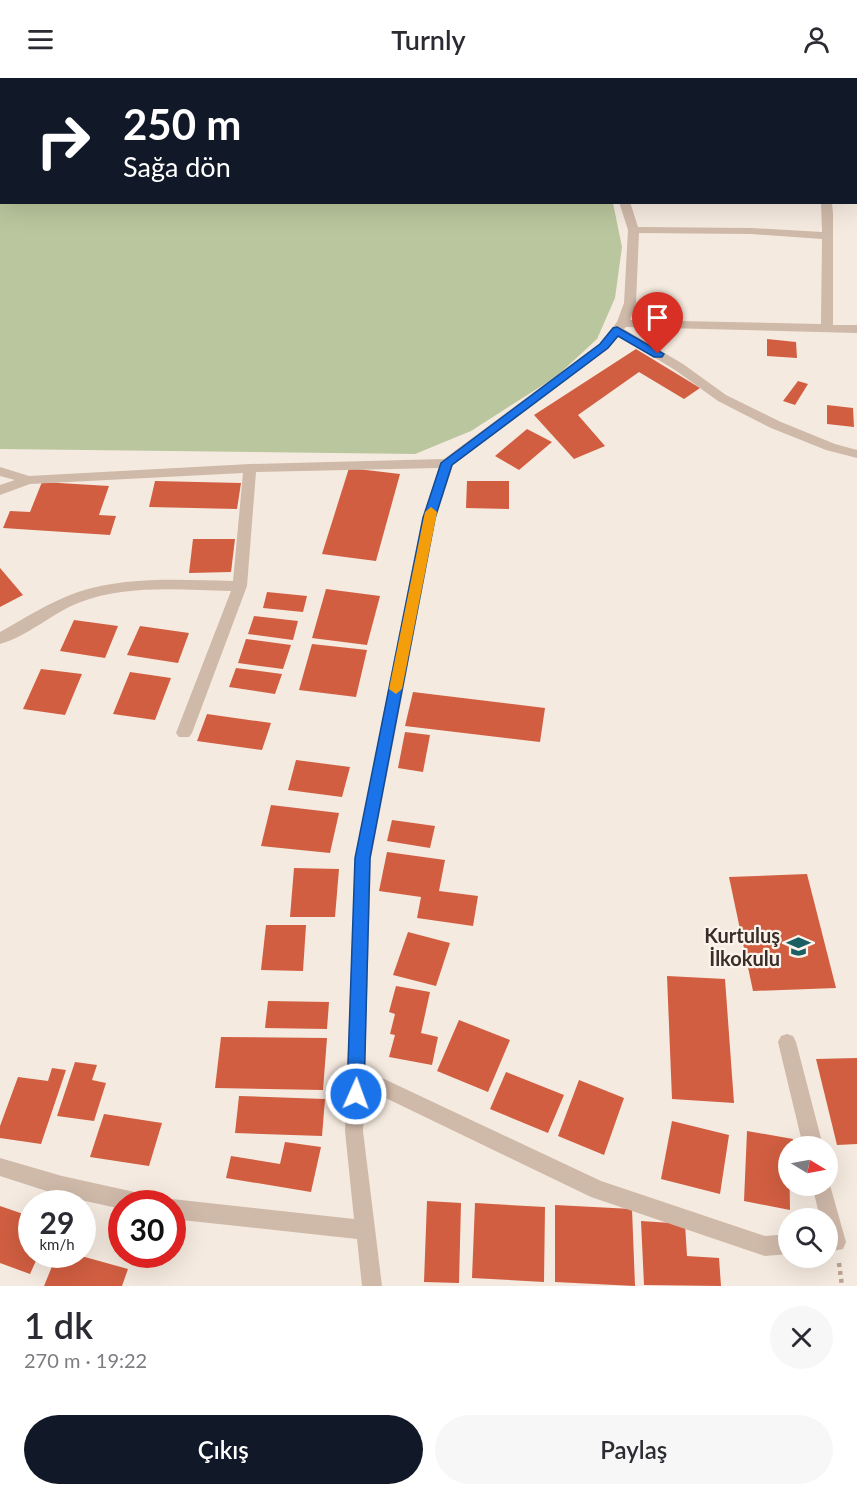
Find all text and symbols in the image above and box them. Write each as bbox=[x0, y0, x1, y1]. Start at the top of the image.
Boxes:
icon: menu bbox=[24, 23, 57, 56]
text: Turnly bbox=[391, 23, 466, 56]
icon: person bbox=[800, 23, 833, 56]
text: 250 m bbox=[123, 99, 241, 149]
icon: right bbox=[24, 102, 102, 180]
text: Sağa dön bbox=[123, 150, 231, 183]
pin bbox=[632, 292, 683, 354]
icon: arrive bbox=[641, 301, 674, 334]
place label: Kurtuluş İlkokulu bbox=[704, 923, 780, 970]
school or university icon: Kurtuluş İlkokulu bbox=[785, 934, 811, 960]
position arrow bbox=[324, 1062, 388, 1126]
north arrow bbox=[778, 1136, 838, 1196]
map controls bbox=[778, 1136, 838, 1268]
speed limit sign: 30 bbox=[108, 1190, 186, 1268]
text: 29 bbox=[40, 1204, 74, 1240]
button: search bbox=[778, 1208, 838, 1268]
text: km/h bbox=[39, 1235, 75, 1253]
text: 1 dk bbox=[24, 1303, 93, 1347]
button: close bbox=[770, 1306, 833, 1369]
text: 270 m · 19:22 bbox=[24, 1348, 147, 1372]
button: Çıkış bbox=[24, 1415, 423, 1484]
button: Paylaş bbox=[435, 1415, 833, 1484]

